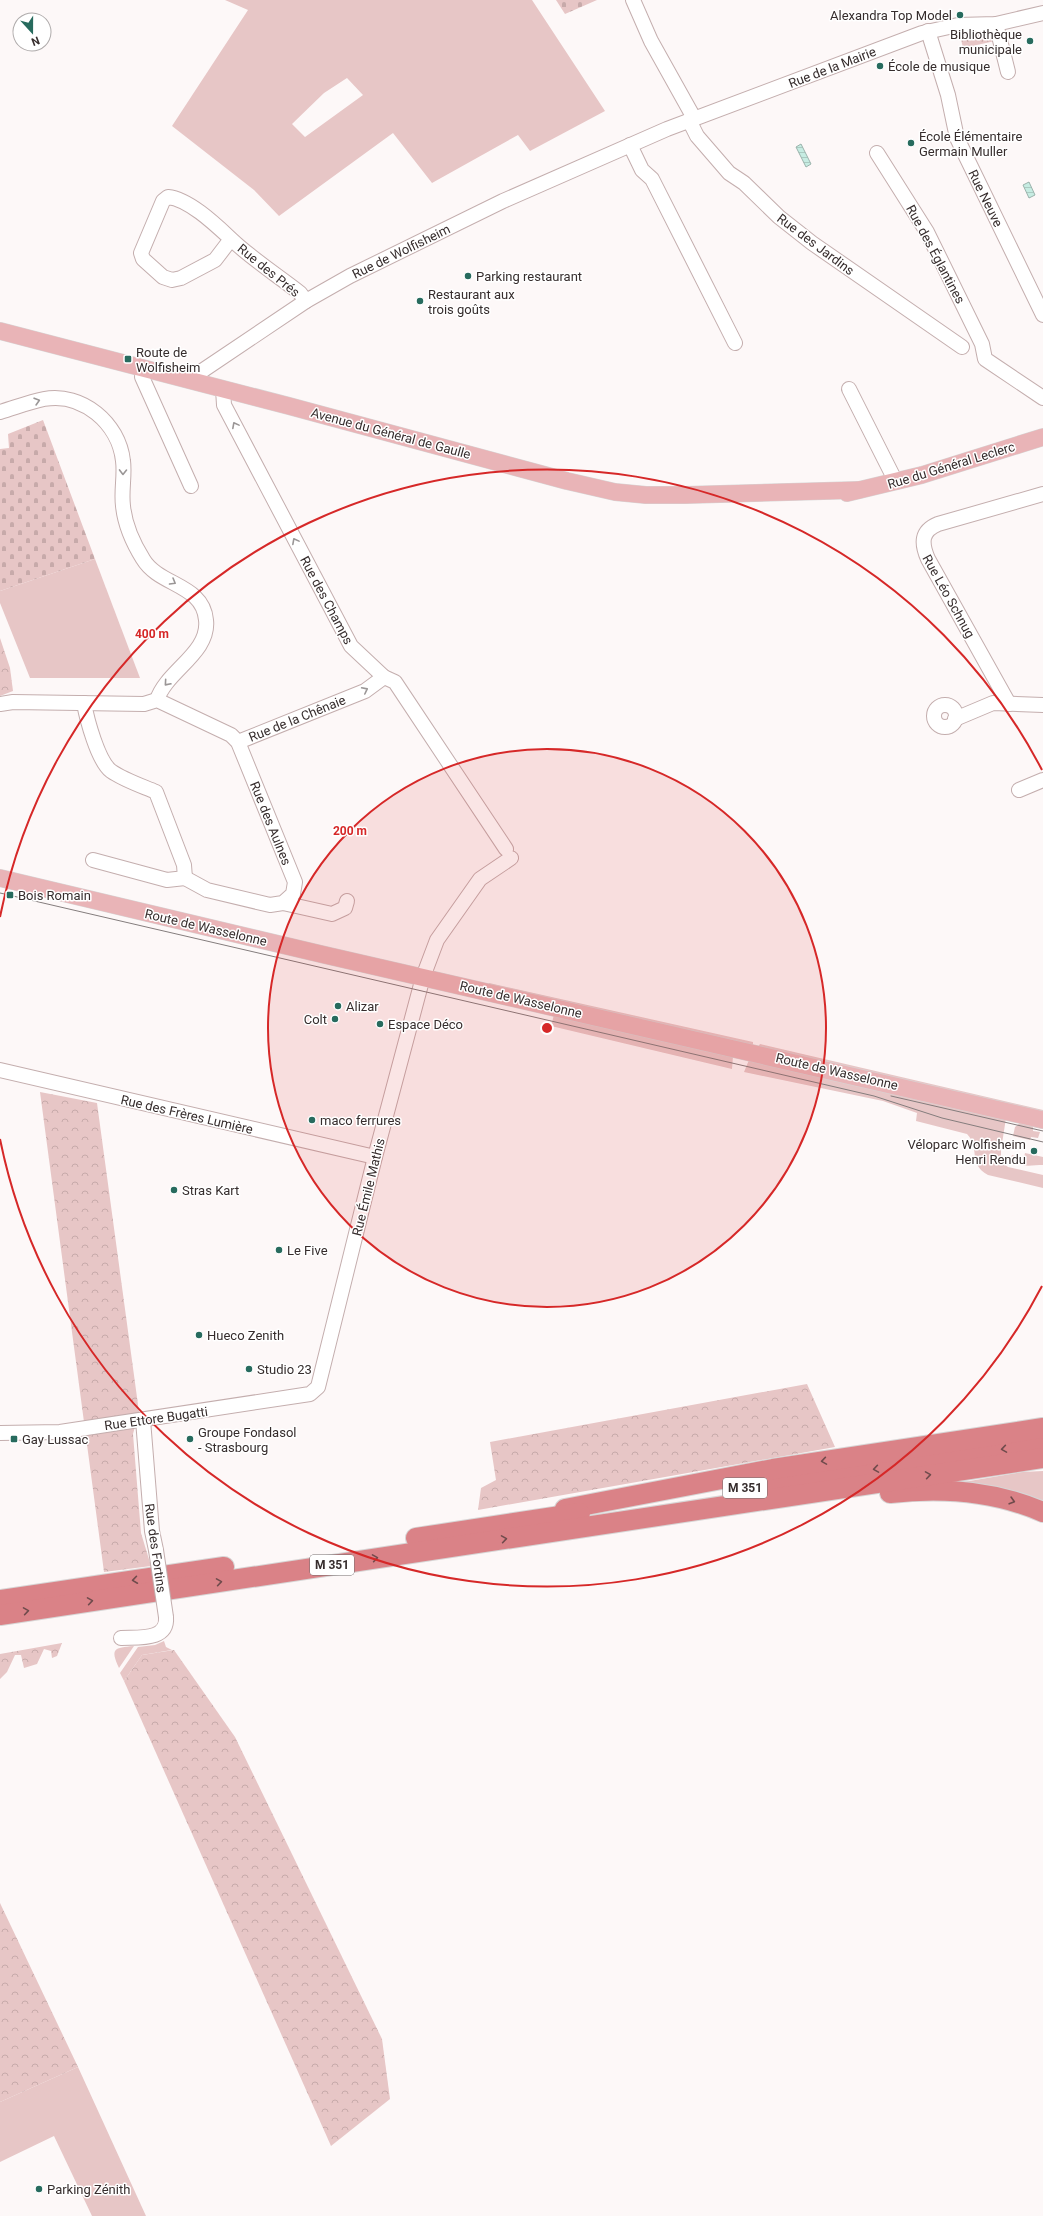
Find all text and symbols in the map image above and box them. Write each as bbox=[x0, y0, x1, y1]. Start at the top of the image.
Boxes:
place label: Alexandra Top Model bbox=[830, 8, 952, 23]
marker: Alexandra Top Model bbox=[955, 10, 965, 20]
north arrow bbox=[12, 12, 52, 52]
place label: Bibliothèque municipale bbox=[950, 27, 1022, 57]
text: N bbox=[29, 33, 41, 48]
marker: Bibliothèque municipale bbox=[1025, 36, 1035, 46]
street label: Rue de la Mairie bbox=[786, 44, 878, 91]
place label: École de musique bbox=[888, 59, 990, 74]
marker: École de musique bbox=[875, 61, 885, 71]
place label: École Élémentaire Germain Muller bbox=[919, 129, 1022, 159]
marker: École Élémentaire Germain Muller bbox=[906, 138, 916, 148]
street label: Rue Neuve bbox=[965, 167, 1006, 229]
street label: Rue des Églantines bbox=[903, 202, 968, 306]
street label: Rue des Jardins bbox=[774, 211, 857, 278]
street label: Rue de Wolfisheim bbox=[350, 221, 453, 282]
street label: Rue des Prés bbox=[235, 241, 303, 300]
place label: Parking restaurant bbox=[476, 269, 582, 284]
marker: Parking restaurant bbox=[463, 271, 473, 281]
place label: Restaurant aux trois goûts bbox=[428, 287, 515, 317]
marker: Restaurant aux trois goûts bbox=[415, 296, 425, 306]
place label: Route de Wolfisheim bbox=[136, 345, 200, 375]
marker: Route de Wolfisheim bbox=[123, 354, 133, 364]
one-way arrow bbox=[34, 397, 41, 406]
street label: Avenue du Général de Gaulle bbox=[309, 405, 472, 462]
one-way arrow bbox=[232, 422, 239, 430]
street label: Rue du Général Leclerc bbox=[886, 439, 1017, 492]
one-way arrow bbox=[119, 469, 127, 475]
one-way arrow bbox=[292, 537, 300, 545]
street label: Rue Léo Schnug bbox=[919, 552, 978, 641]
street label: Rue des Champs bbox=[297, 554, 356, 647]
one-way arrow bbox=[169, 577, 176, 584]
text: 400 m bbox=[135, 627, 169, 641]
one-way arrow bbox=[165, 678, 172, 685]
one-way arrow bbox=[361, 688, 368, 695]
street label: Rue de la Chênaie bbox=[247, 692, 348, 745]
street label: Rue des Aulnes bbox=[247, 779, 294, 868]
text: 200 m bbox=[333, 824, 367, 838]
place label: Bois Romain bbox=[18, 888, 91, 903]
marker: Bois Romain bbox=[5, 890, 15, 900]
street label: Route de Wasselonne bbox=[143, 906, 269, 949]
street label: Route de Wasselonne bbox=[458, 978, 584, 1021]
place label: Alizar bbox=[346, 999, 379, 1014]
marker: Alizar bbox=[333, 1001, 343, 1011]
place label: Colt bbox=[304, 1012, 327, 1027]
marker: Colt bbox=[330, 1014, 340, 1024]
place label: Espace Déco bbox=[388, 1017, 463, 1032]
marker: Espace Déco bbox=[375, 1019, 385, 1029]
centre of rings bbox=[540, 1021, 554, 1035]
street label: Route de Wasselonne bbox=[774, 1050, 900, 1093]
street label: Rue des Frères Lumière bbox=[119, 1092, 255, 1137]
place label: maco ferrures bbox=[320, 1113, 401, 1128]
marker: maco ferrures bbox=[307, 1115, 317, 1125]
street label: Rue Émile Mathis bbox=[349, 1136, 388, 1238]
place label: Véloparc Wolfisheim Henri Rendu bbox=[907, 1137, 1026, 1167]
marker: Véloparc Wolfisheim Henri Rendu bbox=[1029, 1146, 1039, 1156]
place label: Stras Kart bbox=[182, 1183, 239, 1198]
marker: Stras Kart bbox=[169, 1185, 179, 1195]
place label: Le Five bbox=[287, 1243, 328, 1258]
marker: Le Five bbox=[274, 1245, 284, 1255]
place label: Hueco Zenith bbox=[207, 1328, 284, 1343]
marker: Hueco Zenith bbox=[194, 1330, 204, 1340]
place label: Studio 23 bbox=[257, 1362, 312, 1377]
marker: Studio 23 bbox=[244, 1364, 254, 1374]
street label: Rue Ettore Bugatti bbox=[103, 1404, 209, 1433]
place label: Groupe Fondasol - Strasbourg bbox=[198, 1425, 296, 1455]
place label: Gay Lussac bbox=[22, 1432, 89, 1447]
marker: Gay Lussac bbox=[9, 1434, 19, 1444]
marker: Groupe Fondasol - Strasbourg bbox=[185, 1434, 195, 1444]
one-way arrow bbox=[1001, 1444, 1008, 1453]
one-way arrow bbox=[821, 1456, 827, 1465]
one-way arrow bbox=[873, 1464, 879, 1472]
one-way arrow bbox=[925, 1471, 931, 1480]
road number: M 351 bbox=[723, 1478, 767, 1498]
one-way arrow bbox=[1008, 1496, 1015, 1505]
street label: Rue des Fortins bbox=[142, 1502, 169, 1594]
one-way arrow bbox=[500, 1535, 507, 1544]
one-way arrow bbox=[372, 1554, 378, 1563]
road number: M 351 bbox=[310, 1555, 354, 1575]
one-way arrow bbox=[131, 1575, 138, 1584]
one-way arrow bbox=[216, 1578, 222, 1587]
one-way arrow bbox=[87, 1597, 93, 1606]
one-way arrow bbox=[23, 1607, 29, 1616]
place label: Parking Zénith bbox=[47, 2182, 130, 2197]
marker: Parking Zénith bbox=[34, 2184, 44, 2194]

